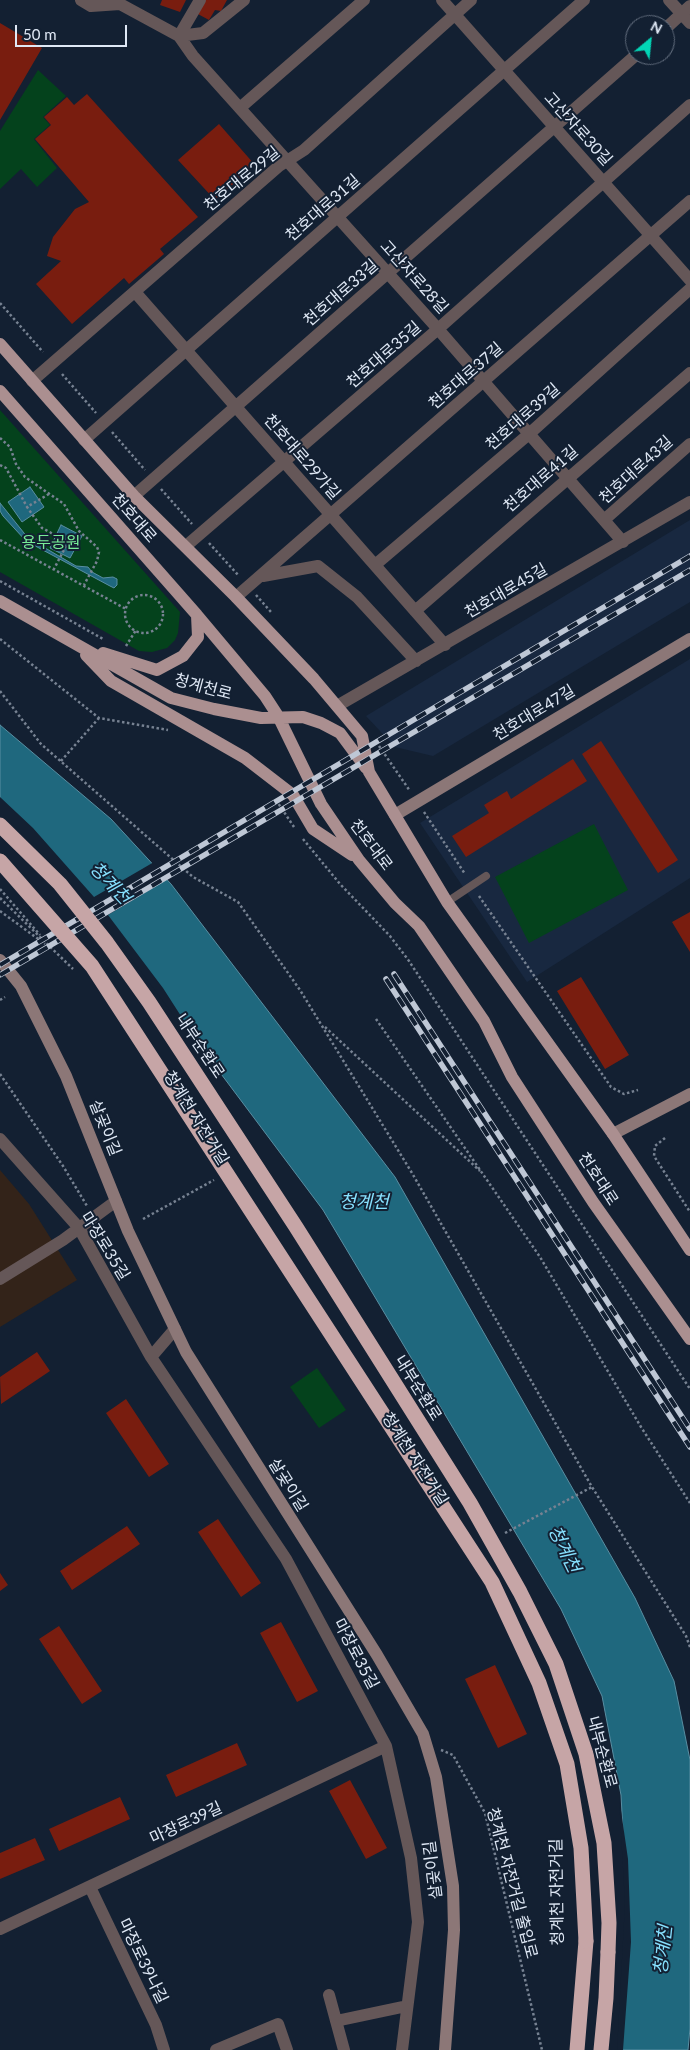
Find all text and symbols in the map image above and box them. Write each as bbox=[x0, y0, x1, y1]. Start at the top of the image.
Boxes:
scale bar bbox=[18, 15, 130, 47]
north arrow bbox=[625, 15, 675, 65]
text: N bbox=[648, 17, 666, 37]
text: 50 m bbox=[23, 25, 57, 43]
street label: 고산자로30길 bbox=[540, 88, 616, 170]
street label: 천호대로29길 bbox=[200, 143, 284, 215]
street label: 천호대로31길 bbox=[282, 171, 364, 245]
street label: 고산자로28길 bbox=[376, 236, 452, 318]
street label: 천호대로33길 bbox=[300, 256, 382, 330]
street label: 천호대로35길 bbox=[343, 318, 425, 392]
street label: 천호대로37길 bbox=[425, 339, 507, 413]
street label: 천호대로39길 bbox=[482, 380, 564, 454]
street label: 천호대로29가길 bbox=[260, 410, 344, 504]
street label: 천호대로43길 bbox=[595, 432, 677, 508]
street label: 천호대로41길 bbox=[500, 442, 582, 516]
street label: 천호대로 bbox=[107, 489, 161, 547]
park label: 용두공원 bbox=[22, 533, 80, 553]
street label: 천호대로45길 bbox=[461, 560, 551, 622]
street label: 청계천로 bbox=[172, 670, 234, 704]
street label: 천호대로47길 bbox=[490, 681, 578, 745]
street label: 천호대로 bbox=[346, 816, 396, 874]
water label: 청계천 bbox=[85, 857, 135, 909]
street label: 내부순환로 bbox=[171, 1010, 229, 1082]
street label: 청계천 자전거길 bbox=[159, 1067, 233, 1169]
street label: 살곶이길 bbox=[85, 1097, 125, 1159]
street label: 천호대로 bbox=[574, 1149, 622, 1209]
water label: 청계천 bbox=[339, 1191, 389, 1213]
street label: 마장로35길 bbox=[76, 1208, 134, 1284]
street label: 내부순환로 bbox=[390, 1352, 446, 1424]
street label: 청계천 자전거길 bbox=[378, 1409, 452, 1509]
street label: 살곶이길 bbox=[264, 1455, 312, 1515]
water label: 청계천 bbox=[543, 1522, 585, 1576]
street label: 마장로35길 bbox=[329, 1615, 383, 1693]
street label: 내부순환로 bbox=[583, 1714, 621, 1790]
street label: 마장로39길 bbox=[147, 1798, 225, 1848]
street label: 청계천 자전거길 출입로 bbox=[483, 1805, 541, 1961]
street label: 청계천 자전거길 bbox=[546, 1838, 568, 1946]
street label: 살곶이길 bbox=[420, 1840, 446, 1900]
street label: 마장로39나길 bbox=[114, 1915, 172, 2007]
water label: 청계천 bbox=[650, 1924, 676, 1976]

